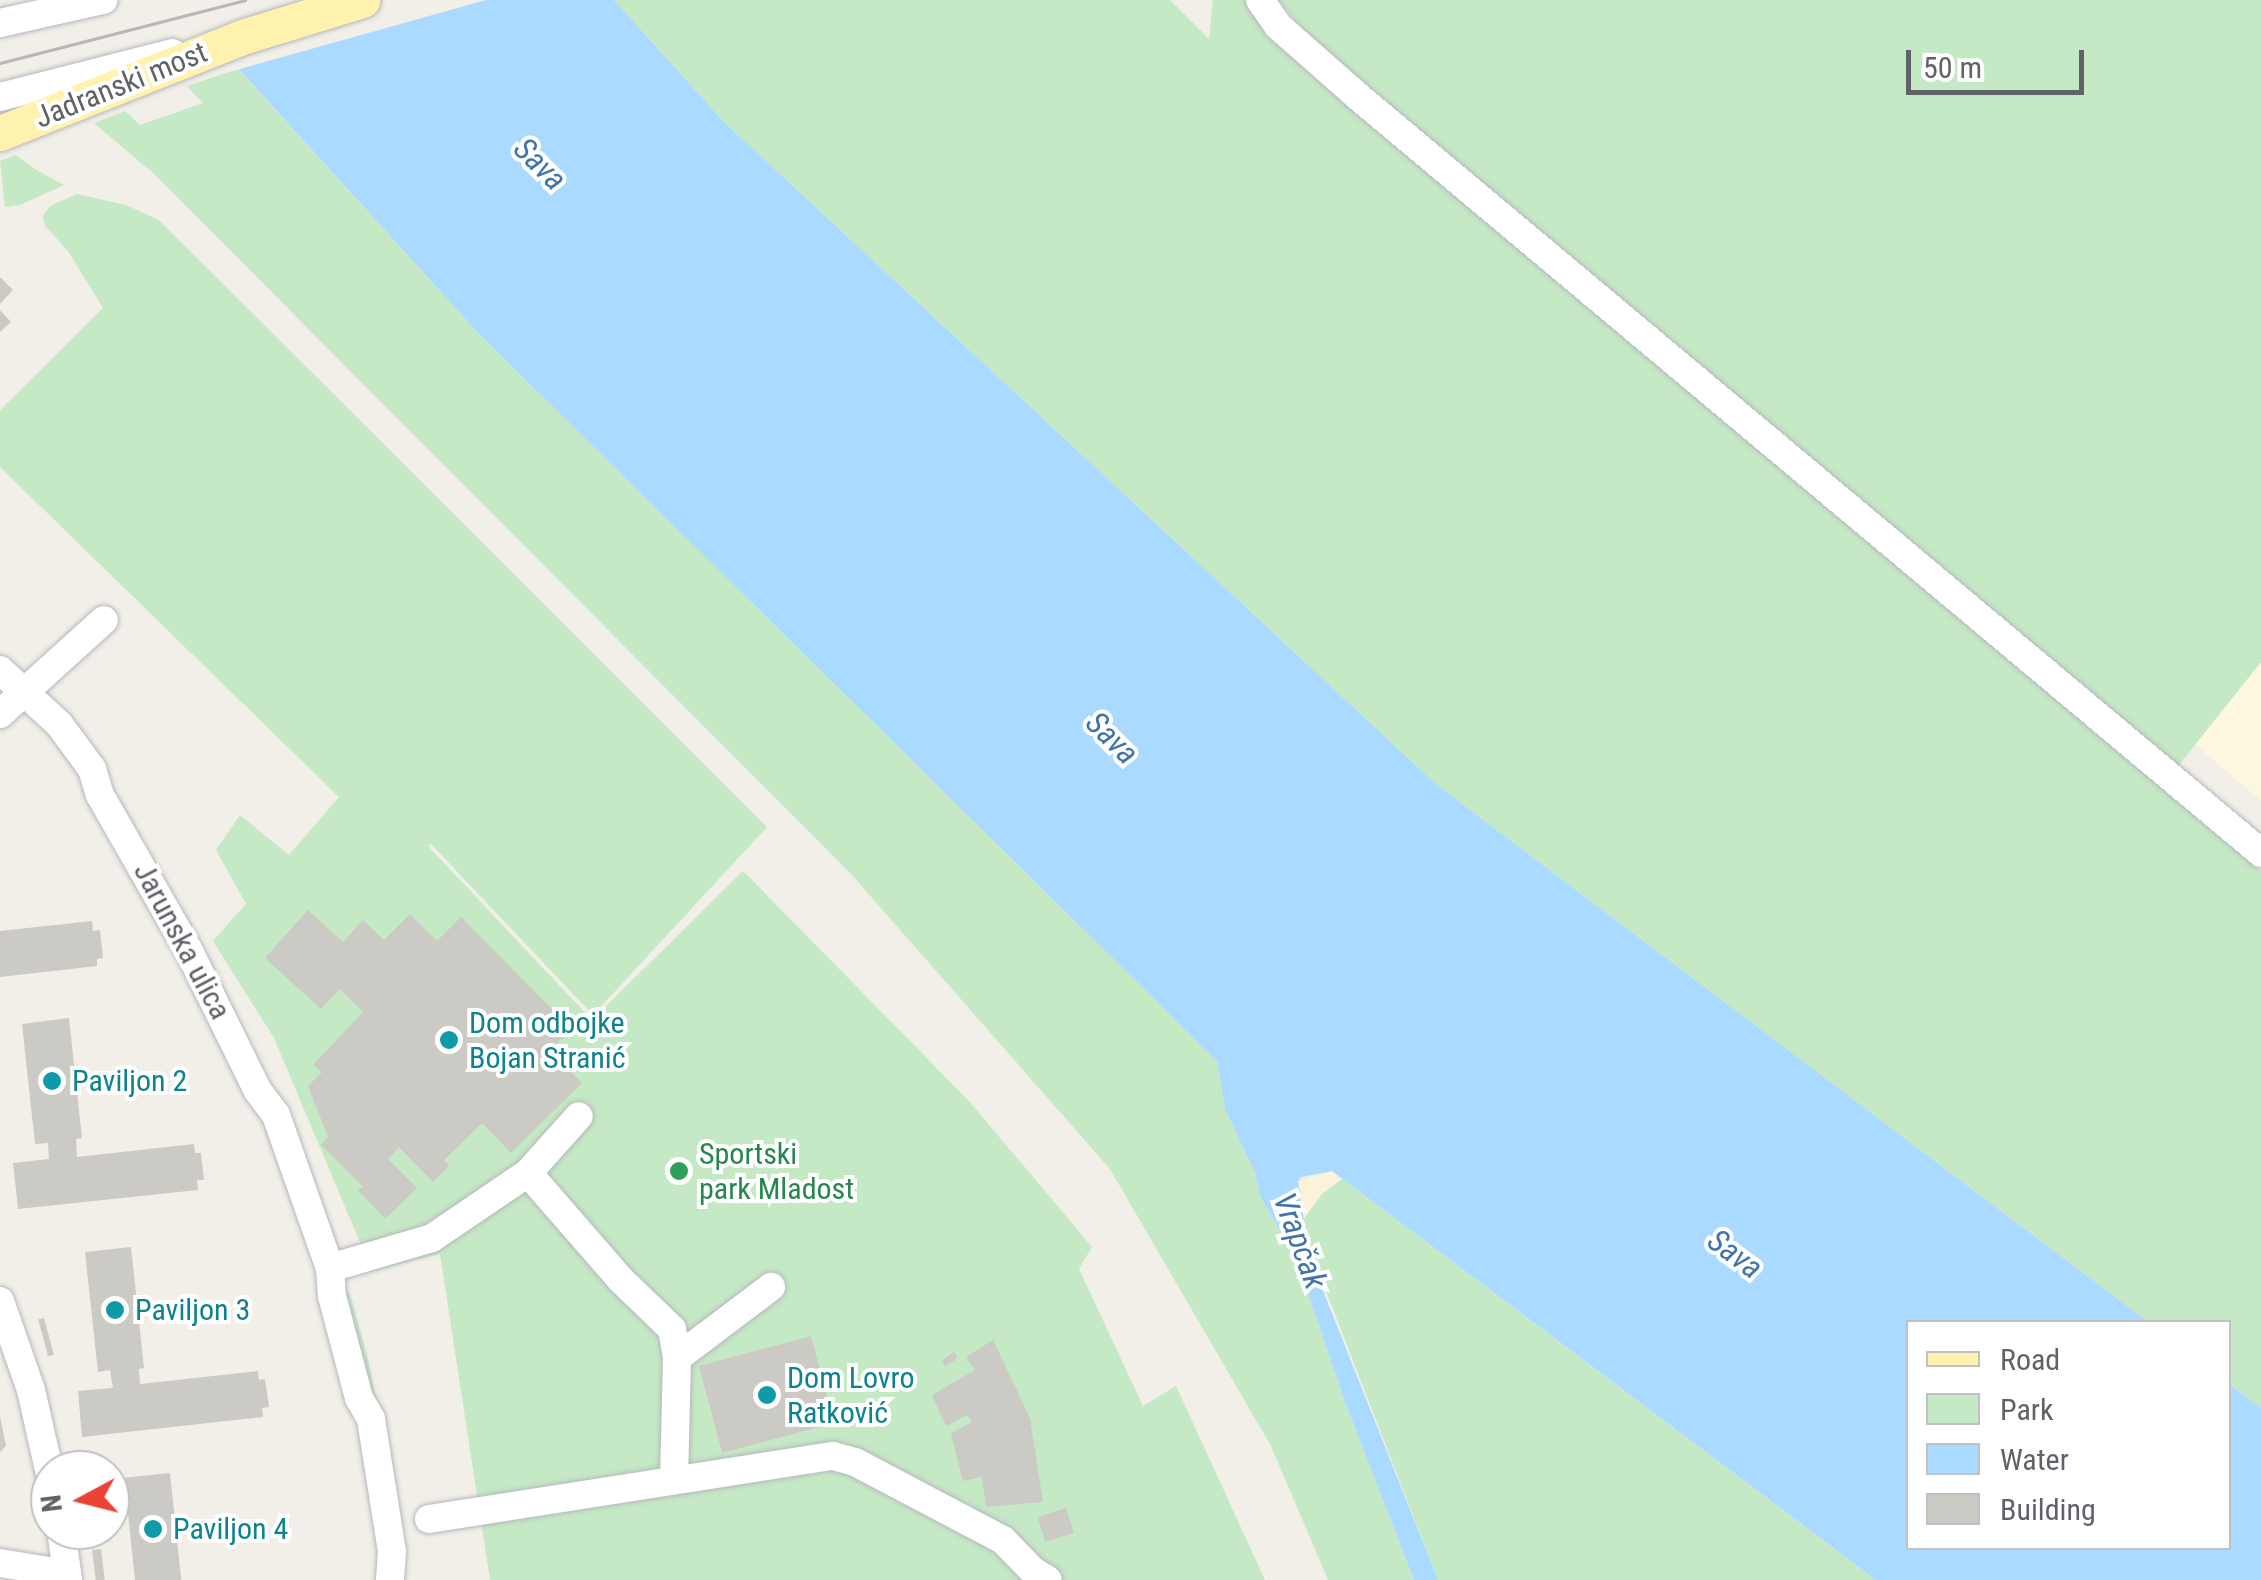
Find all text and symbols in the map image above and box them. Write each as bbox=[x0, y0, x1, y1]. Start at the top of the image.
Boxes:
scale bar bbox=[1911, 30, 2088, 92]
street label: Jadranski most bbox=[30, 34, 212, 136]
text: 50 m bbox=[1923, 50, 1982, 85]
water label: Sava bbox=[506, 130, 574, 198]
water label: Sava bbox=[1078, 704, 1146, 772]
street label: Jarunska ulica bbox=[126, 857, 238, 1025]
place label: Dom odbojke Bojan Stranić bbox=[469, 1005, 626, 1076]
marker: Dom odbojke Bojan Stranić bbox=[438, 1029, 460, 1051]
place label: Paviljon 2 bbox=[72, 1063, 187, 1099]
marker: Paviljon 2 bbox=[41, 1070, 63, 1092]
place label: Sportski park Mladost bbox=[699, 1136, 854, 1206]
marker: Sportski park Mladost bbox=[668, 1160, 690, 1182]
water label: Vrapčak bbox=[1265, 1188, 1335, 1294]
water label: Sava bbox=[1700, 1221, 1770, 1287]
place label: Paviljon 3 bbox=[135, 1292, 250, 1328]
marker: Paviljon 3 bbox=[104, 1299, 126, 1321]
legend bbox=[1906, 1320, 2231, 1550]
text: Road bbox=[2000, 1342, 2060, 1377]
place label: Dom Lovro Ratković bbox=[787, 1360, 914, 1430]
marker: Dom Lovro Ratković bbox=[756, 1384, 778, 1406]
text: Park bbox=[2000, 1392, 2054, 1427]
text: Water bbox=[2000, 1442, 2069, 1477]
north arrow bbox=[30, 1450, 130, 1550]
text: Building bbox=[2000, 1492, 2096, 1527]
text: N bbox=[34, 1493, 69, 1514]
place label: Paviljon 4 bbox=[173, 1511, 288, 1547]
marker: Paviljon 4 bbox=[142, 1518, 164, 1540]

